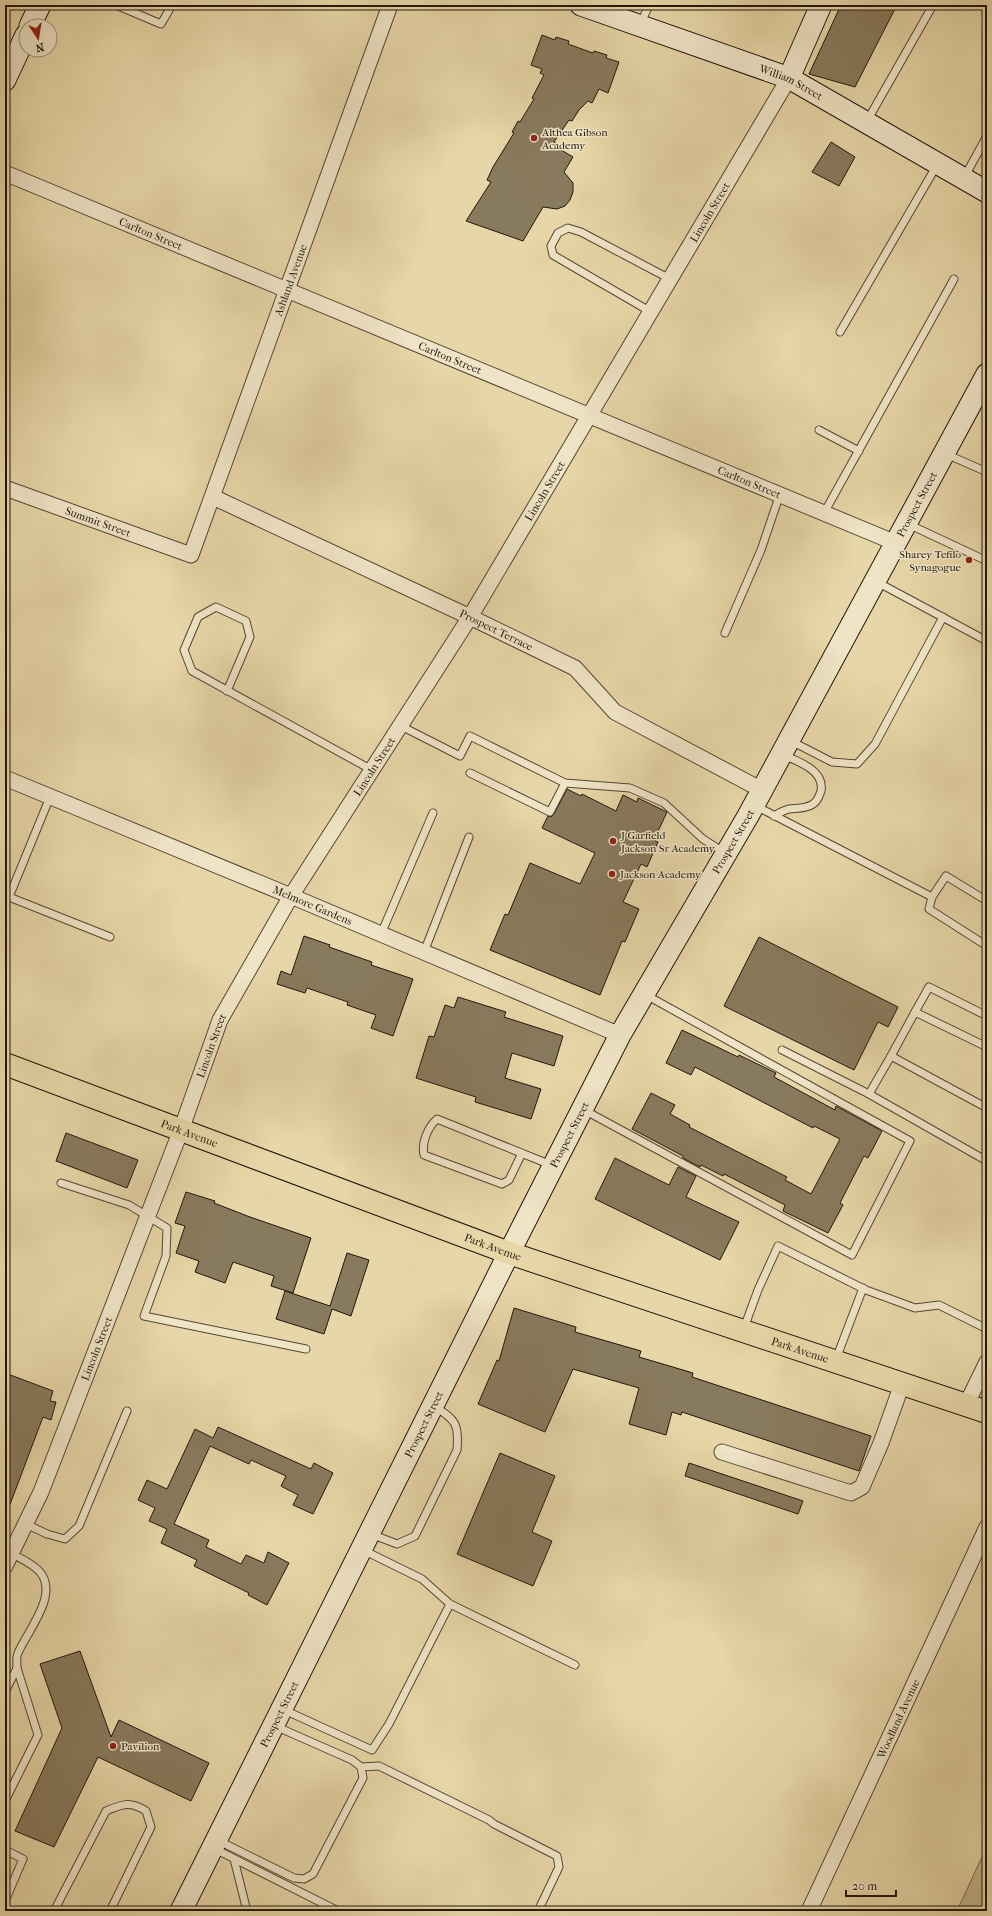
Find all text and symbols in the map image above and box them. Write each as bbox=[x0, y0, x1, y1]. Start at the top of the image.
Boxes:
north arrow bbox=[18, 18, 58, 58]
text: N bbox=[34, 40, 45, 55]
street label: William Street bbox=[757, 62, 825, 103]
place label: Althea Gibson Academy bbox=[541, 126, 608, 152]
marker: Althea Gibson Academy bbox=[529, 133, 539, 143]
street label: Lincoln Street bbox=[687, 180, 733, 245]
street label: Carlton Street bbox=[117, 215, 184, 253]
street label: Ashland Avenue bbox=[272, 242, 310, 319]
street label: Carlton Street bbox=[416, 339, 484, 377]
street label: Lincoln Street bbox=[522, 459, 568, 524]
street label: Carlton Street bbox=[716, 464, 783, 502]
street label: Prospect Street bbox=[894, 469, 940, 539]
street label: Summit Street bbox=[63, 504, 133, 540]
place label: Sharey Tefilo Synagogue bbox=[899, 548, 962, 574]
marker: Sharey Tefilo Synagogue bbox=[964, 555, 974, 565]
street label: Prospect Terrace bbox=[457, 607, 536, 654]
street label: Lincoln Street bbox=[351, 735, 398, 799]
street label: Prospect Street bbox=[710, 807, 757, 876]
place label: J Garfield Jackson Sr Academy bbox=[620, 829, 716, 855]
marker: J Garfield Jackson Sr Academy bbox=[608, 836, 618, 846]
place label: Jackson Academy bbox=[619, 868, 702, 881]
marker: Jackson Academy bbox=[607, 869, 617, 879]
street label: Melmore Gardens bbox=[271, 883, 354, 928]
street label: Lincoln Street bbox=[194, 1011, 229, 1080]
street label: Prospect Street bbox=[547, 1100, 592, 1170]
street label: Park Avenue bbox=[159, 1117, 220, 1150]
street label: Park Avenue bbox=[462, 1231, 523, 1264]
street label: Lincoln Street bbox=[79, 1315, 115, 1383]
street label: Park Avenue bbox=[769, 1335, 831, 1366]
street label: Prospect Street bbox=[402, 1389, 446, 1460]
street label: Woodland Avenue bbox=[874, 1677, 923, 1761]
street label: Prospect Street bbox=[258, 1679, 302, 1750]
place label: Pavilion bbox=[121, 1740, 160, 1753]
marker: Pavilion bbox=[108, 1741, 118, 1751]
scale bar bbox=[846, 1872, 896, 1898]
text: 20 m bbox=[852, 1879, 877, 1893]

